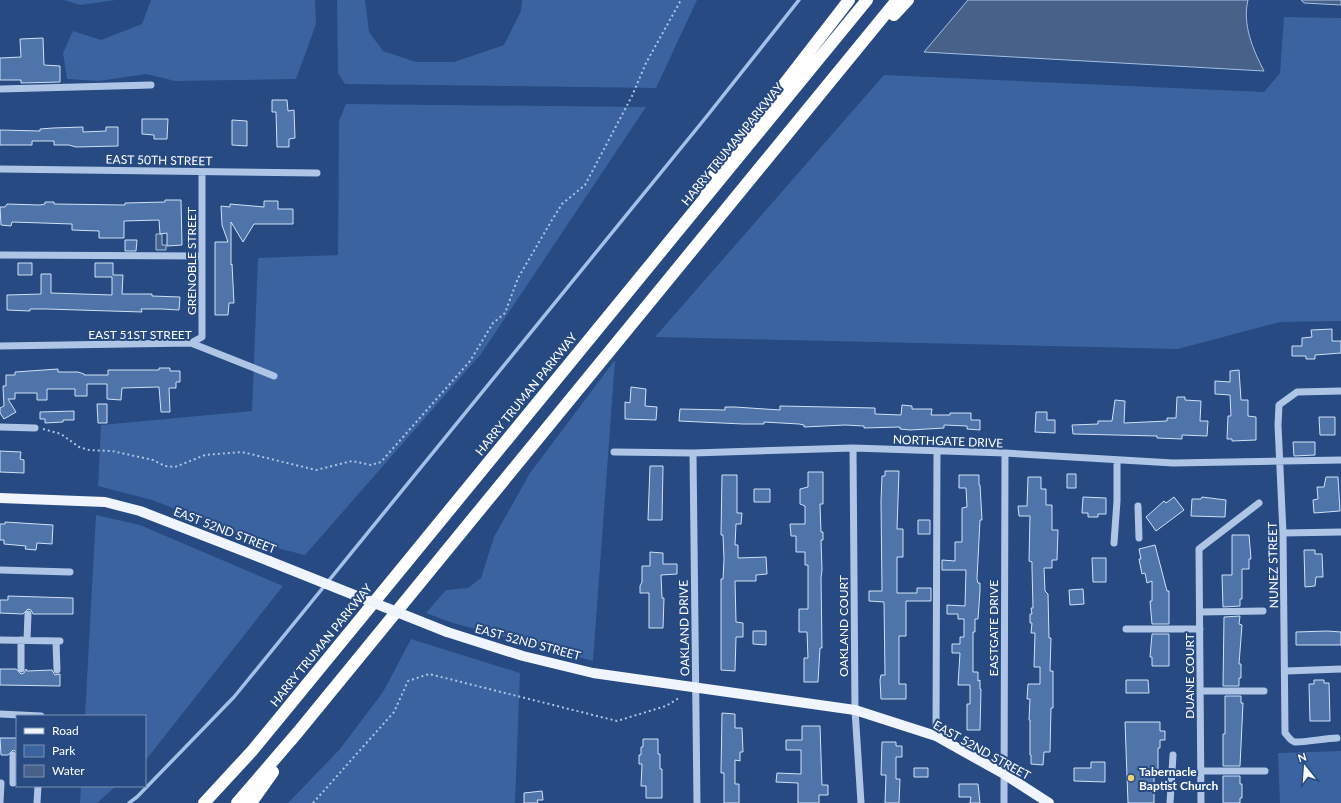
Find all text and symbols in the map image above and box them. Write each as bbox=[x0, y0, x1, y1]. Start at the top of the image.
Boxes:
street label: HARRY TRUMAN PARKWAY bbox=[678, 79, 786, 208]
street label: EAST 50TH STREET bbox=[106, 152, 212, 168]
street label: GRENOBLE STREET bbox=[184, 207, 199, 315]
street label: EAST 51ST STREET bbox=[88, 327, 192, 342]
street label: HARRY TRUMAN PARKWAY bbox=[472, 329, 580, 458]
street label: NORTHGATE DRIVE bbox=[893, 432, 1003, 450]
street label: EAST 52ND STREET bbox=[172, 504, 278, 556]
street label: NUNEZ STREET bbox=[1265, 522, 1281, 608]
street label: OAKLAND COURT bbox=[836, 575, 851, 677]
street label: HARRY TRUMAN PARKWAY bbox=[267, 580, 375, 709]
street label: OAKLAND DRIVE bbox=[676, 580, 692, 676]
street label: EASTGATE DRIVE bbox=[986, 580, 1001, 676]
street label: EAST 52ND STREET bbox=[474, 621, 582, 663]
street label: DUANE COURT bbox=[1182, 633, 1197, 719]
legend bbox=[16, 715, 146, 787]
street label: EAST 52ND STREET bbox=[931, 717, 1033, 783]
text: Road bbox=[52, 723, 79, 738]
text: Park bbox=[52, 743, 76, 758]
north arrow bbox=[1285, 747, 1325, 787]
text: N bbox=[1296, 750, 1308, 764]
text: Water bbox=[52, 763, 85, 778]
place label: Tabernacle Baptist Church bbox=[1139, 764, 1219, 793]
marker: Tabernacle Baptist Church bbox=[1126, 773, 1136, 783]

